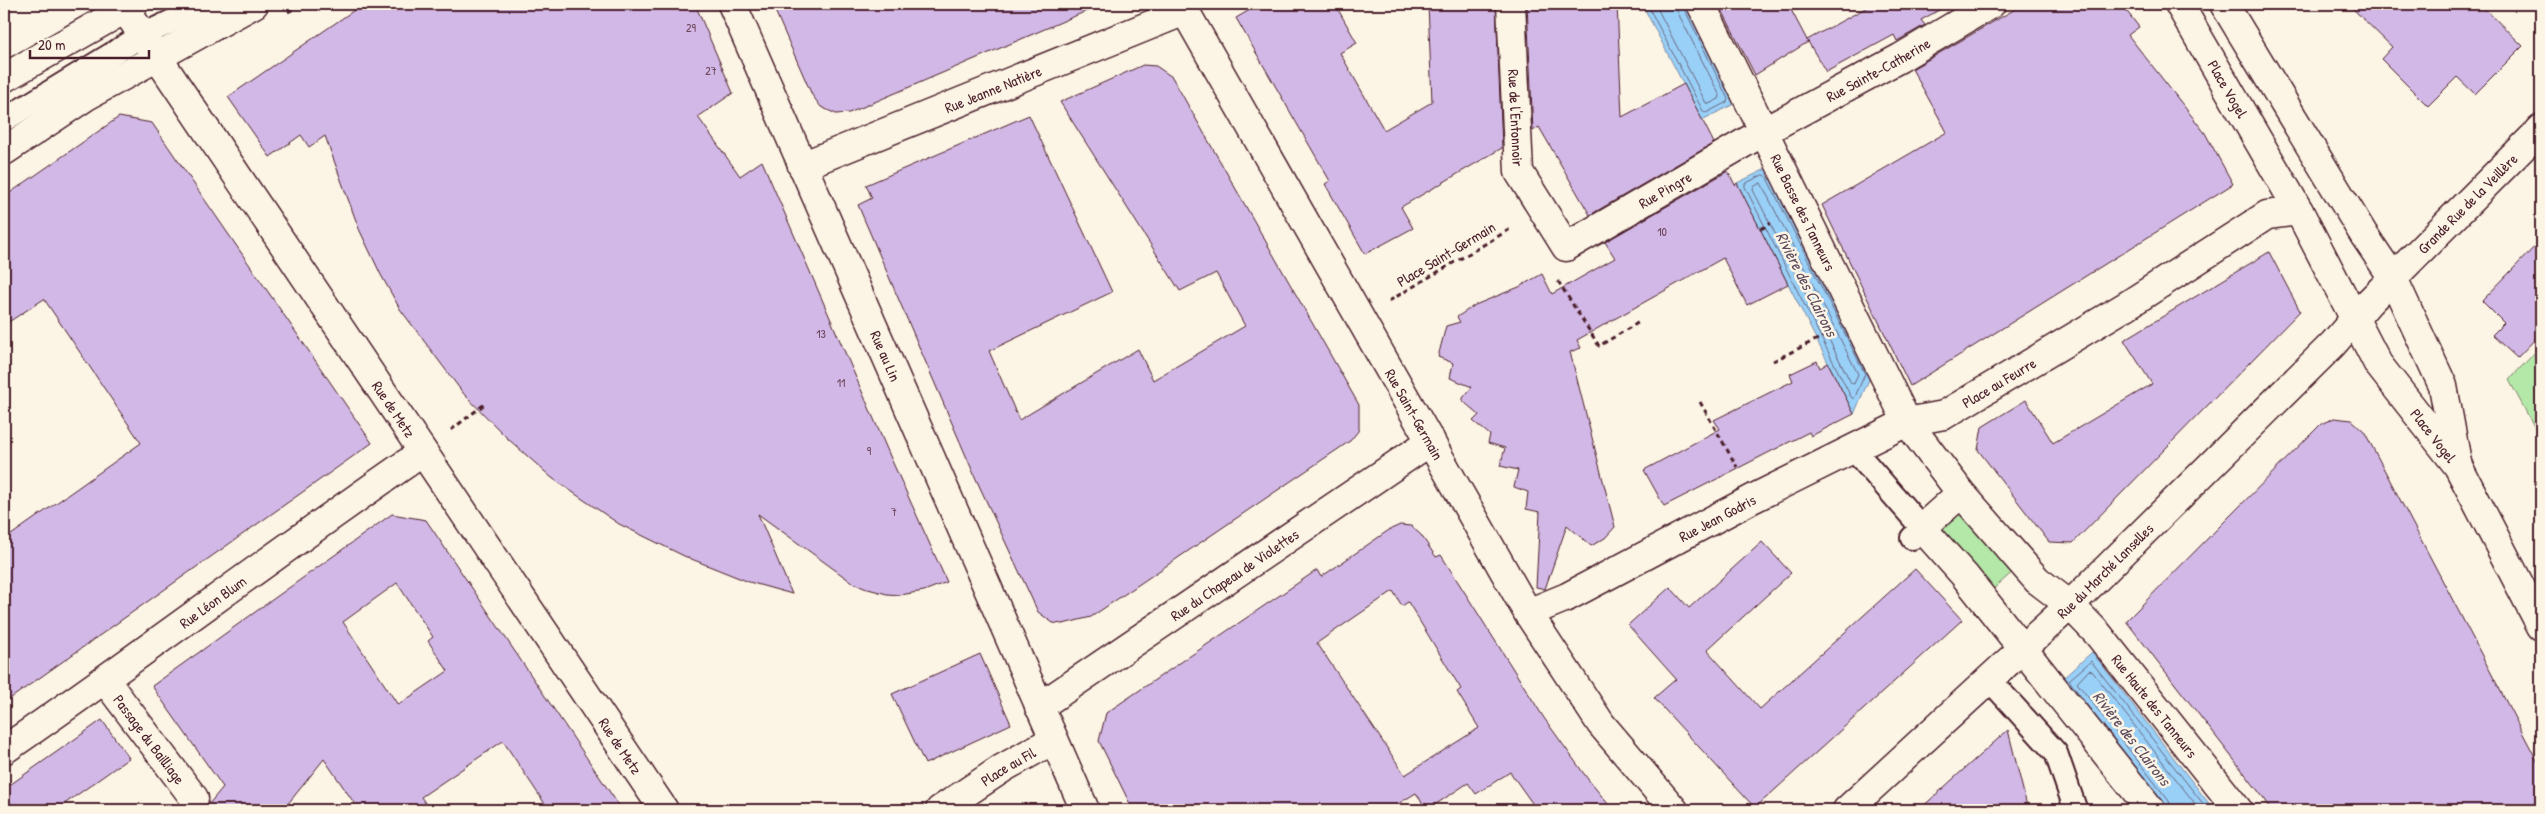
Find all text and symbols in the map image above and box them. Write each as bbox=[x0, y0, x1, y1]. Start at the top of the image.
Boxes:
house number: 29 bbox=[686, 19, 697, 36]
scale bar bbox=[30, 28, 149, 60]
street label: Rue Sainte-Catherine bbox=[1822, 32, 1934, 107]
text: 20 m bbox=[38, 34, 65, 55]
street label: Place Vogel bbox=[2203, 56, 2253, 122]
street label: Rue Jeanne Natière bbox=[941, 60, 1045, 118]
house number: 27 bbox=[705, 62, 717, 79]
street label: Rue de l'Entonnoir bbox=[1504, 69, 1529, 167]
street label: Grande Rue de la Veillère bbox=[2413, 148, 2522, 258]
street label: Rue Basse des Tanneurs bbox=[1766, 150, 1841, 274]
street label: Rue Pingre bbox=[1634, 166, 1695, 213]
street label: Place Saint-Germain bbox=[1393, 216, 1499, 292]
house number: 10 bbox=[1657, 223, 1667, 240]
water label: Rivière des Clairons bbox=[1771, 228, 1844, 342]
house number: 13 bbox=[816, 325, 826, 342]
street label: Rue au Lin bbox=[866, 327, 906, 385]
street label: Place au Feurre bbox=[1958, 352, 2040, 413]
street label: Rue Saint-Germain bbox=[1380, 365, 1449, 464]
house number: 11 bbox=[837, 374, 845, 391]
street label: Rue de Metz bbox=[367, 376, 421, 442]
street label: Place Vogel bbox=[2406, 404, 2462, 467]
house number: 9 bbox=[867, 442, 872, 459]
street label: Rue Jean Godris bbox=[1675, 489, 1759, 546]
house number: 7 bbox=[891, 503, 897, 520]
street label: Rue du Marché Lanselles bbox=[2052, 518, 2158, 623]
street label: Rue du Chapeau de Violettes bbox=[1166, 523, 1303, 626]
street label: Rue Léon Blum bbox=[175, 570, 250, 633]
street label: Rue Haute des Tanneurs bbox=[2107, 650, 2203, 762]
water label: Rivière des Clairons bbox=[2088, 686, 2177, 791]
street label: Passage du Bailliage bbox=[109, 690, 190, 788]
street label: Rue de Metz bbox=[594, 713, 648, 779]
street label: Place au Fil bbox=[976, 741, 1039, 791]

